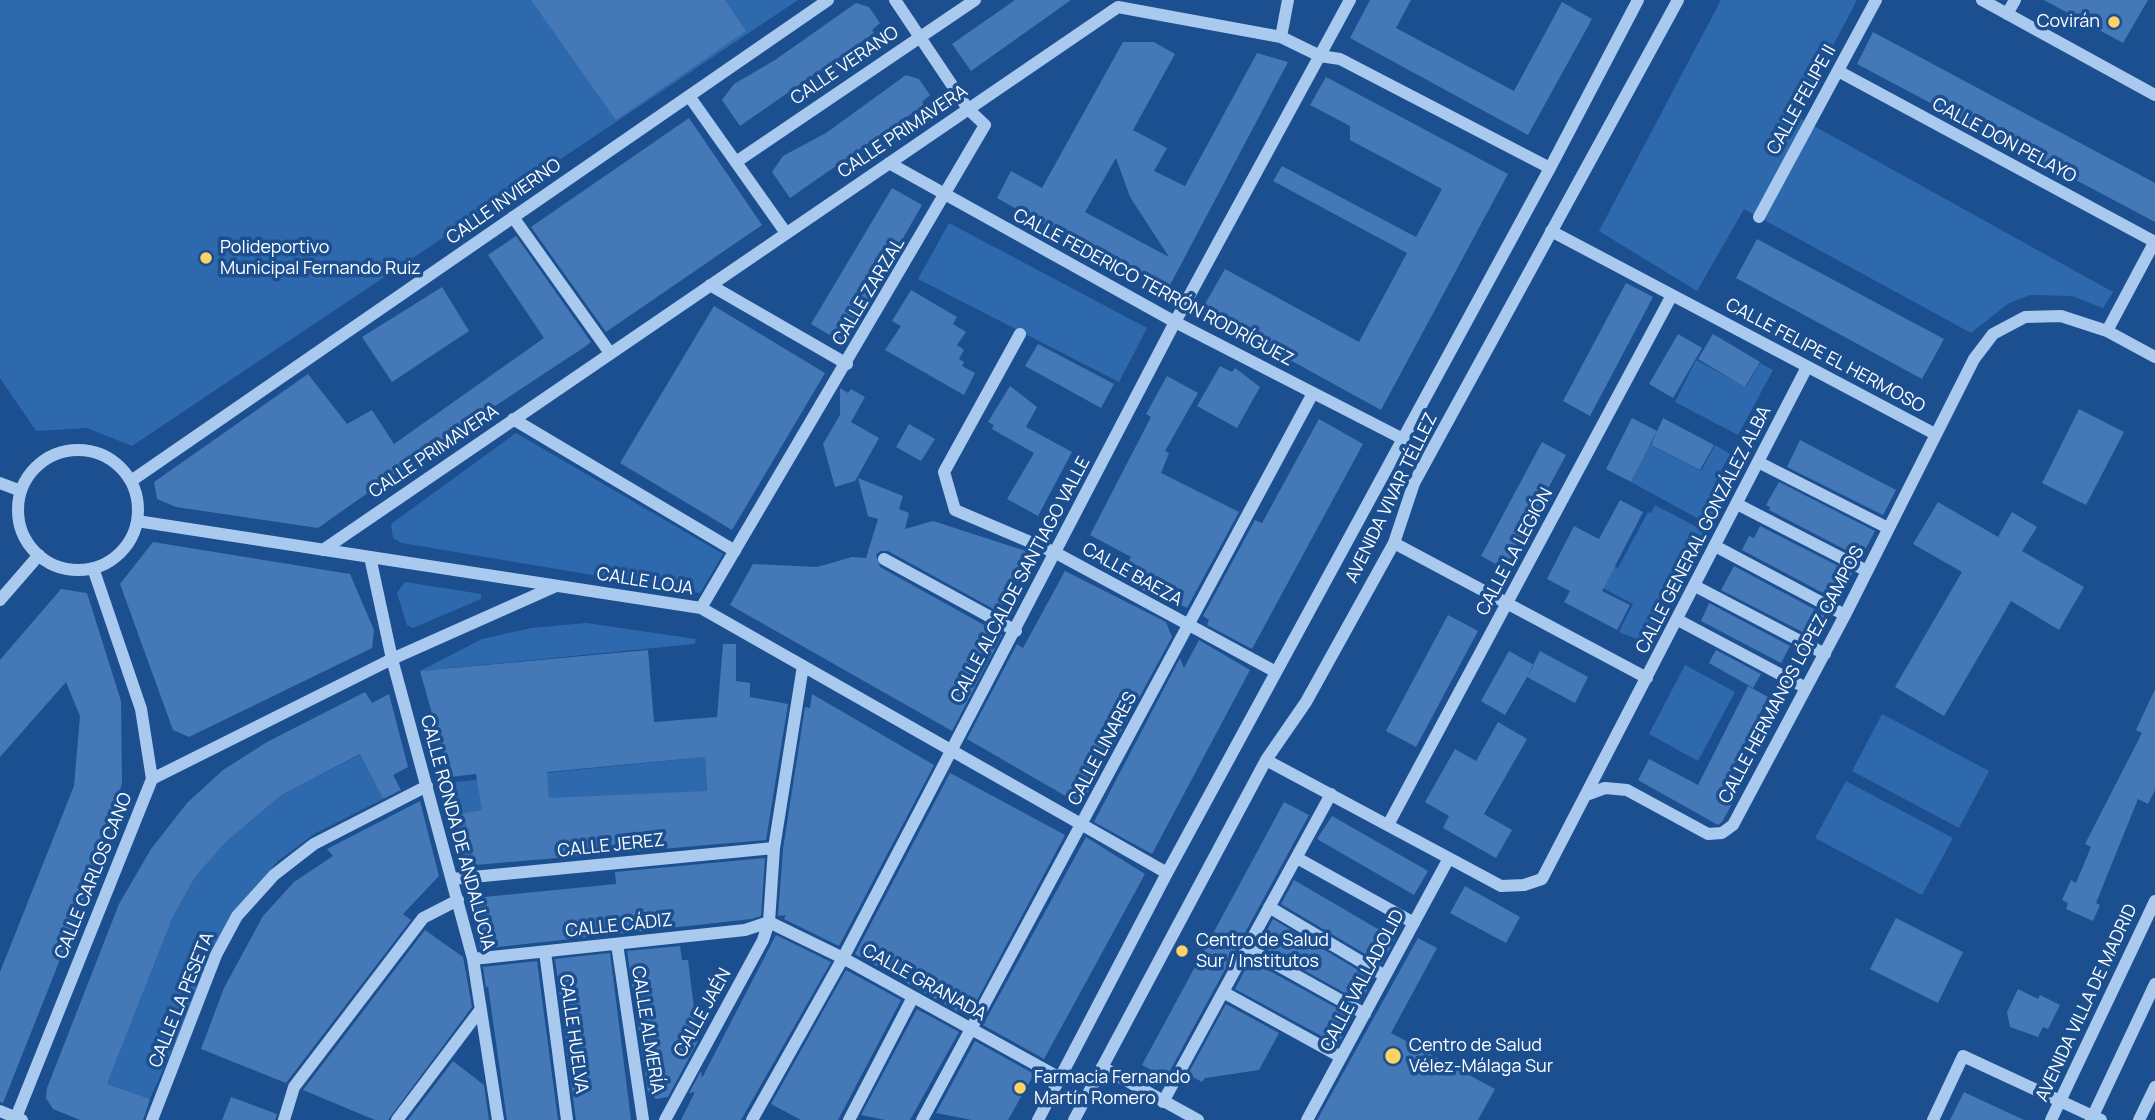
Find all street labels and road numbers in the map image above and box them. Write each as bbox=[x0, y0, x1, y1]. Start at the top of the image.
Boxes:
street label: CALLE VERANO bbox=[787, 22, 903, 110]
street label: CALLE FELIPE II bbox=[1763, 41, 1841, 159]
street label: CALLE PRIMAVERA bbox=[834, 81, 972, 183]
street label: CALLE DON PELAYO bbox=[1928, 94, 2080, 188]
street label: CALLE INVIERNO bbox=[443, 155, 565, 249]
street label: CALLE FEDERICO TERRÓN RODRÍGUEZ bbox=[1009, 205, 1297, 371]
street label: CALLE ZARZAL bbox=[828, 234, 910, 350]
street label: CALLE FELIPE EL HERMOSO bbox=[1722, 294, 1928, 418]
street label: CALLE PRIMAVERA bbox=[365, 401, 503, 503]
street label: CALLE GENERAL GONZÁLEZ ALBA bbox=[1632, 403, 1776, 657]
street label: AVENIDA VIVAR TÉLLEZ bbox=[1341, 410, 1443, 586]
street label: CALLE ALCALDE SANTIAGO VALLE bbox=[947, 453, 1095, 707]
street label: CALLE LA LEGIÓN bbox=[1472, 484, 1558, 620]
street label: CALLE BAEZA bbox=[1078, 539, 1186, 611]
street label: CALLE HERMANOS LÓPEZ CAMPOS bbox=[1715, 543, 1869, 807]
street label: CALLE LOJA bbox=[595, 564, 695, 600]
street label: CALLE LINARES bbox=[1064, 689, 1142, 809]
street label: CALLE RONDA DE ANDALUCIA bbox=[415, 713, 499, 953]
street label: CALLE CARLOS CANO bbox=[51, 790, 137, 962]
street label: CALLE JEREZ bbox=[556, 830, 666, 862]
street label: AVENIDA VILLA DE MADRID bbox=[2032, 901, 2142, 1105]
street label: CALLE VALLADOLID bbox=[1316, 906, 1410, 1056]
street label: CALLE CÁDIZ bbox=[564, 910, 674, 942]
street label: CALLE LA PESETA bbox=[145, 929, 219, 1071]
street label: CALLE GRANADA bbox=[858, 940, 990, 1026]
street label: CALLE ALMERÍA bbox=[626, 965, 668, 1095]
street label: CALLE JAÉN bbox=[670, 965, 736, 1061]
street label: CALLE HUELVA bbox=[554, 973, 592, 1095]

